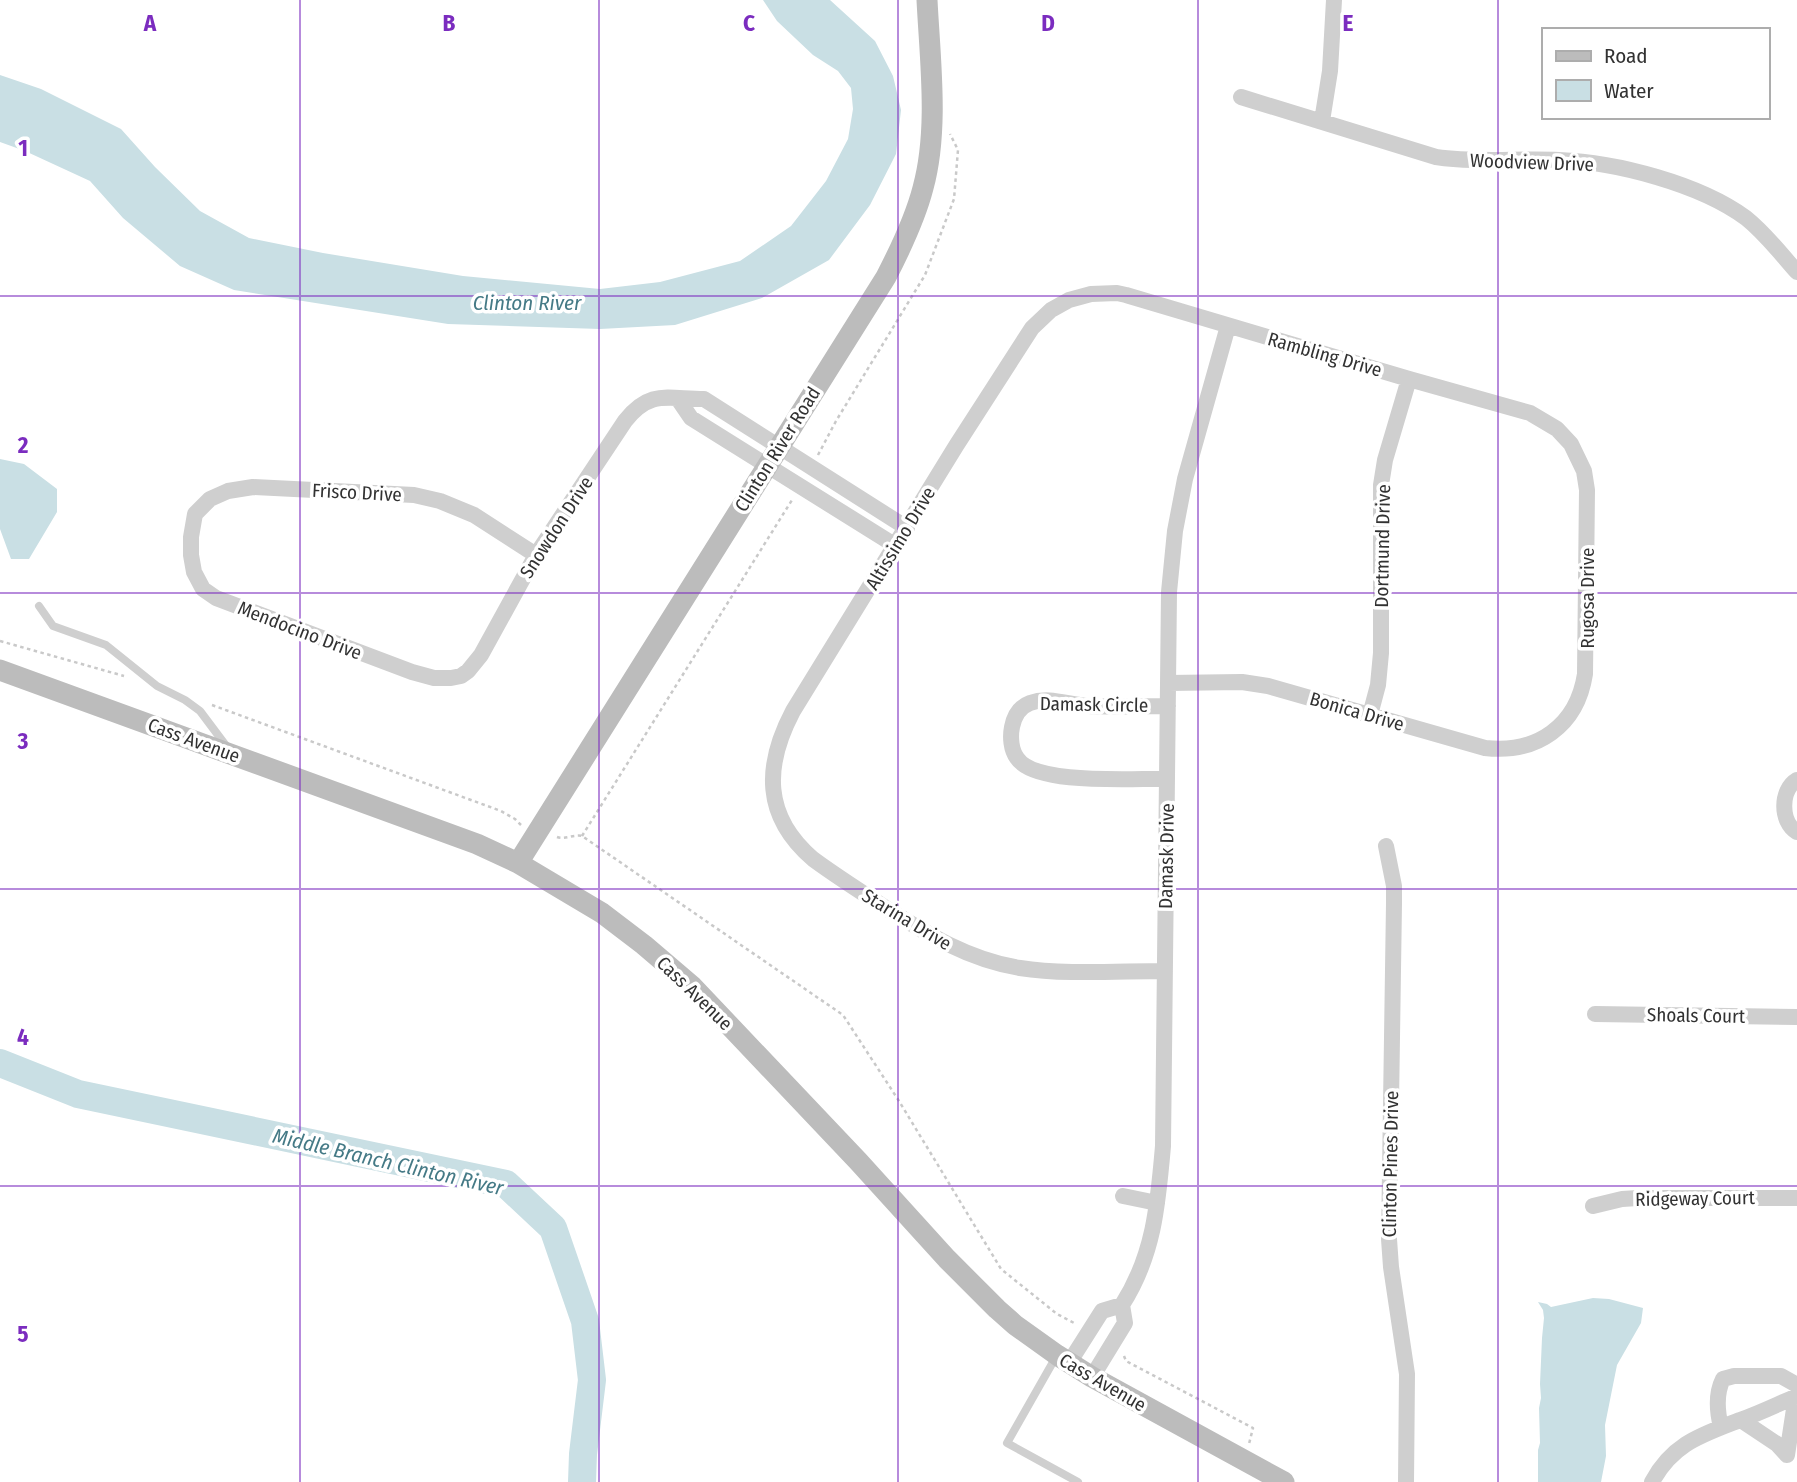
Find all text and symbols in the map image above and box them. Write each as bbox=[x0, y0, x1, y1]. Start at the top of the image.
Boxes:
text: A bbox=[143, 9, 157, 37]
text: B bbox=[443, 9, 456, 37]
text: C bbox=[743, 9, 755, 37]
text: D bbox=[1041, 9, 1055, 37]
text: E bbox=[1343, 9, 1354, 37]
legend bbox=[1542, 28, 1769, 119]
text: Road bbox=[1604, 43, 1648, 69]
text: Water bbox=[1604, 78, 1654, 104]
text: 1 bbox=[18, 134, 28, 162]
street label: Woodview Drive bbox=[1470, 149, 1594, 176]
water label: Clinton River bbox=[473, 290, 582, 316]
street label: Rambling Drive bbox=[1265, 327, 1385, 382]
street label: Clinton River Road bbox=[730, 383, 825, 516]
text: 2 bbox=[17, 431, 29, 459]
street label: Snowdon Drive bbox=[515, 472, 598, 582]
street label: Frisco Drive bbox=[312, 479, 402, 506]
street label: Altissimo Drive bbox=[861, 483, 940, 594]
street label: Dortmund Drive bbox=[1370, 484, 1395, 608]
street label: Rugosa Drive bbox=[1576, 548, 1599, 648]
street label: Mendocino Drive bbox=[235, 596, 365, 665]
street label: Bonica Drive bbox=[1307, 687, 1407, 736]
street label: Damask Circle bbox=[1040, 692, 1148, 717]
street label: Cass Avenue bbox=[145, 713, 243, 768]
text: 3 bbox=[17, 727, 29, 755]
street label: Damask Drive bbox=[1154, 803, 1179, 909]
street label: Starina Drive bbox=[858, 884, 956, 955]
street label: Cass Avenue bbox=[652, 952, 737, 1035]
street label: Shoals Court bbox=[1647, 1003, 1746, 1028]
text: 4 bbox=[17, 1023, 29, 1051]
street label: Clinton Pines Drive bbox=[1378, 1091, 1403, 1238]
water label: Middle Branch Clinton River bbox=[270, 1123, 507, 1201]
street label: Ridgeway Court bbox=[1635, 1186, 1756, 1211]
text: 5 bbox=[17, 1320, 29, 1348]
street label: Cass Avenue bbox=[1055, 1348, 1150, 1416]

